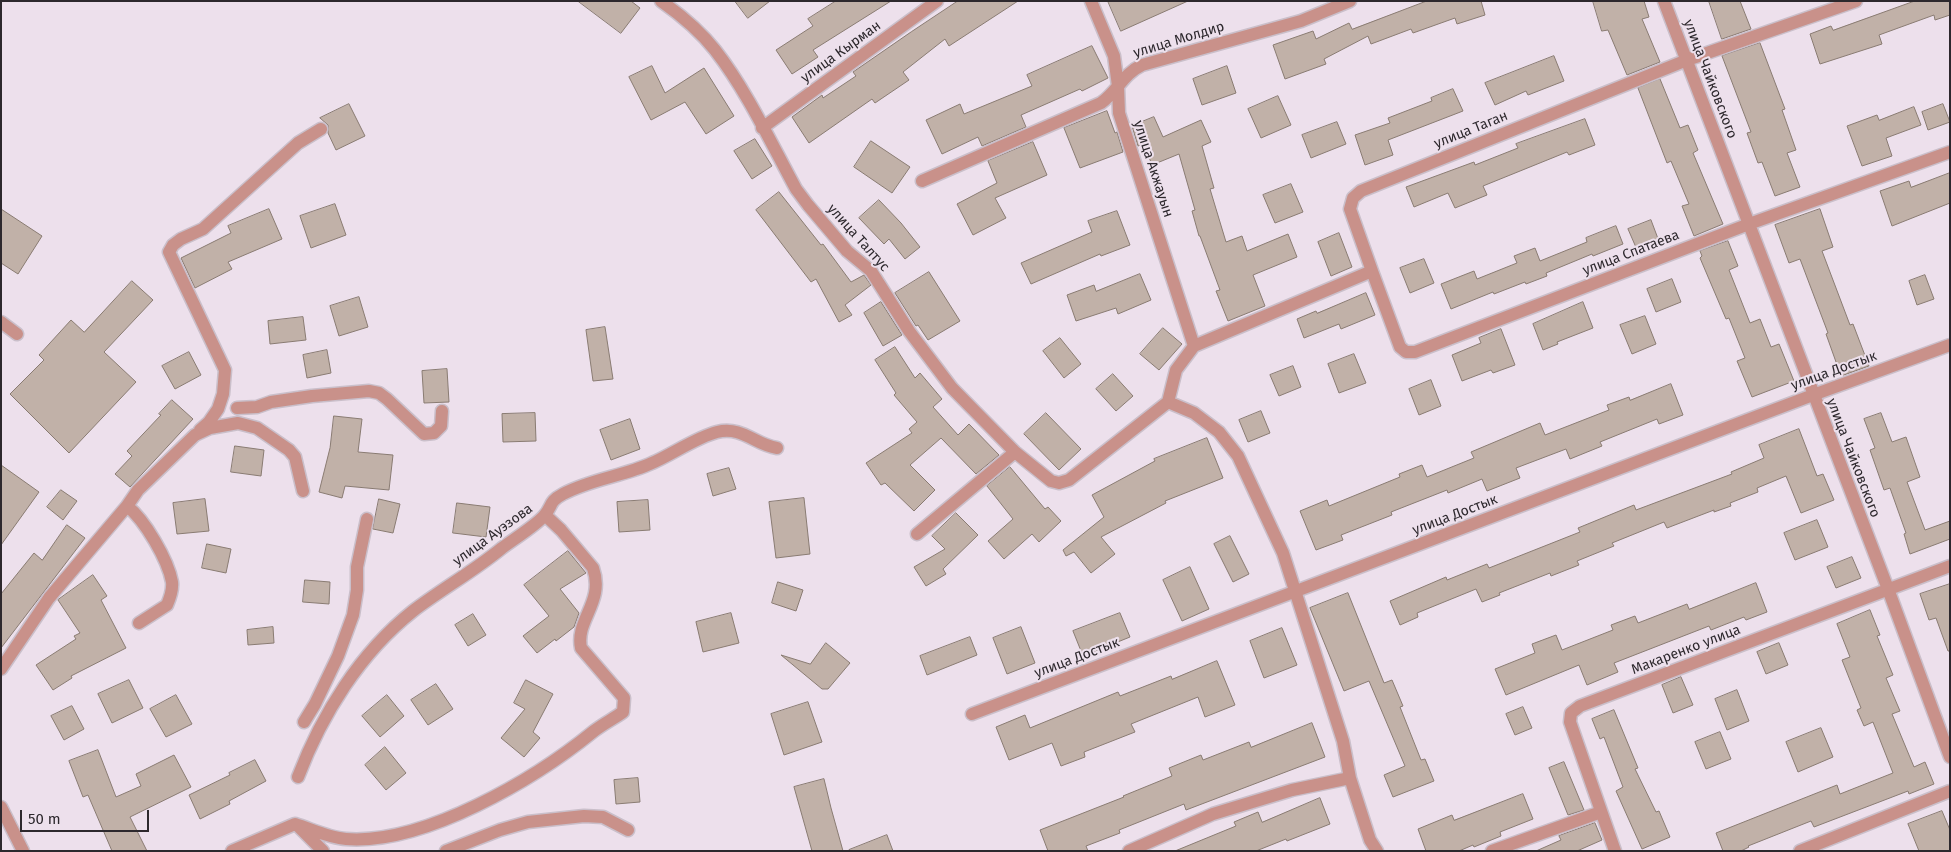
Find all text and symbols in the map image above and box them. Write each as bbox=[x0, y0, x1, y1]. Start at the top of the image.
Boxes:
street label: улица Кырман bbox=[798, 17, 884, 87]
street label: улица Чайковского bbox=[1680, 17, 1740, 141]
street label: улица Молдир bbox=[1131, 18, 1227, 62]
street label: улица Таган bbox=[1432, 108, 1510, 152]
street label: улица Акжауын bbox=[1129, 119, 1177, 219]
street label: улица Талтус bbox=[823, 201, 893, 275]
street label: улица Спатаева bbox=[1580, 227, 1682, 279]
street label: улица Достык bbox=[1789, 348, 1879, 394]
street label: улица Чайковского bbox=[1823, 396, 1883, 520]
street label: улица Достык bbox=[1410, 491, 1500, 539]
street label: улица Ауэзова bbox=[450, 500, 536, 570]
street label: Макаренко улица bbox=[1629, 621, 1743, 679]
street label: улица Достык bbox=[1032, 634, 1122, 682]
scale bar bbox=[22, 800, 151, 832]
text: 50 m bbox=[28, 810, 61, 828]

